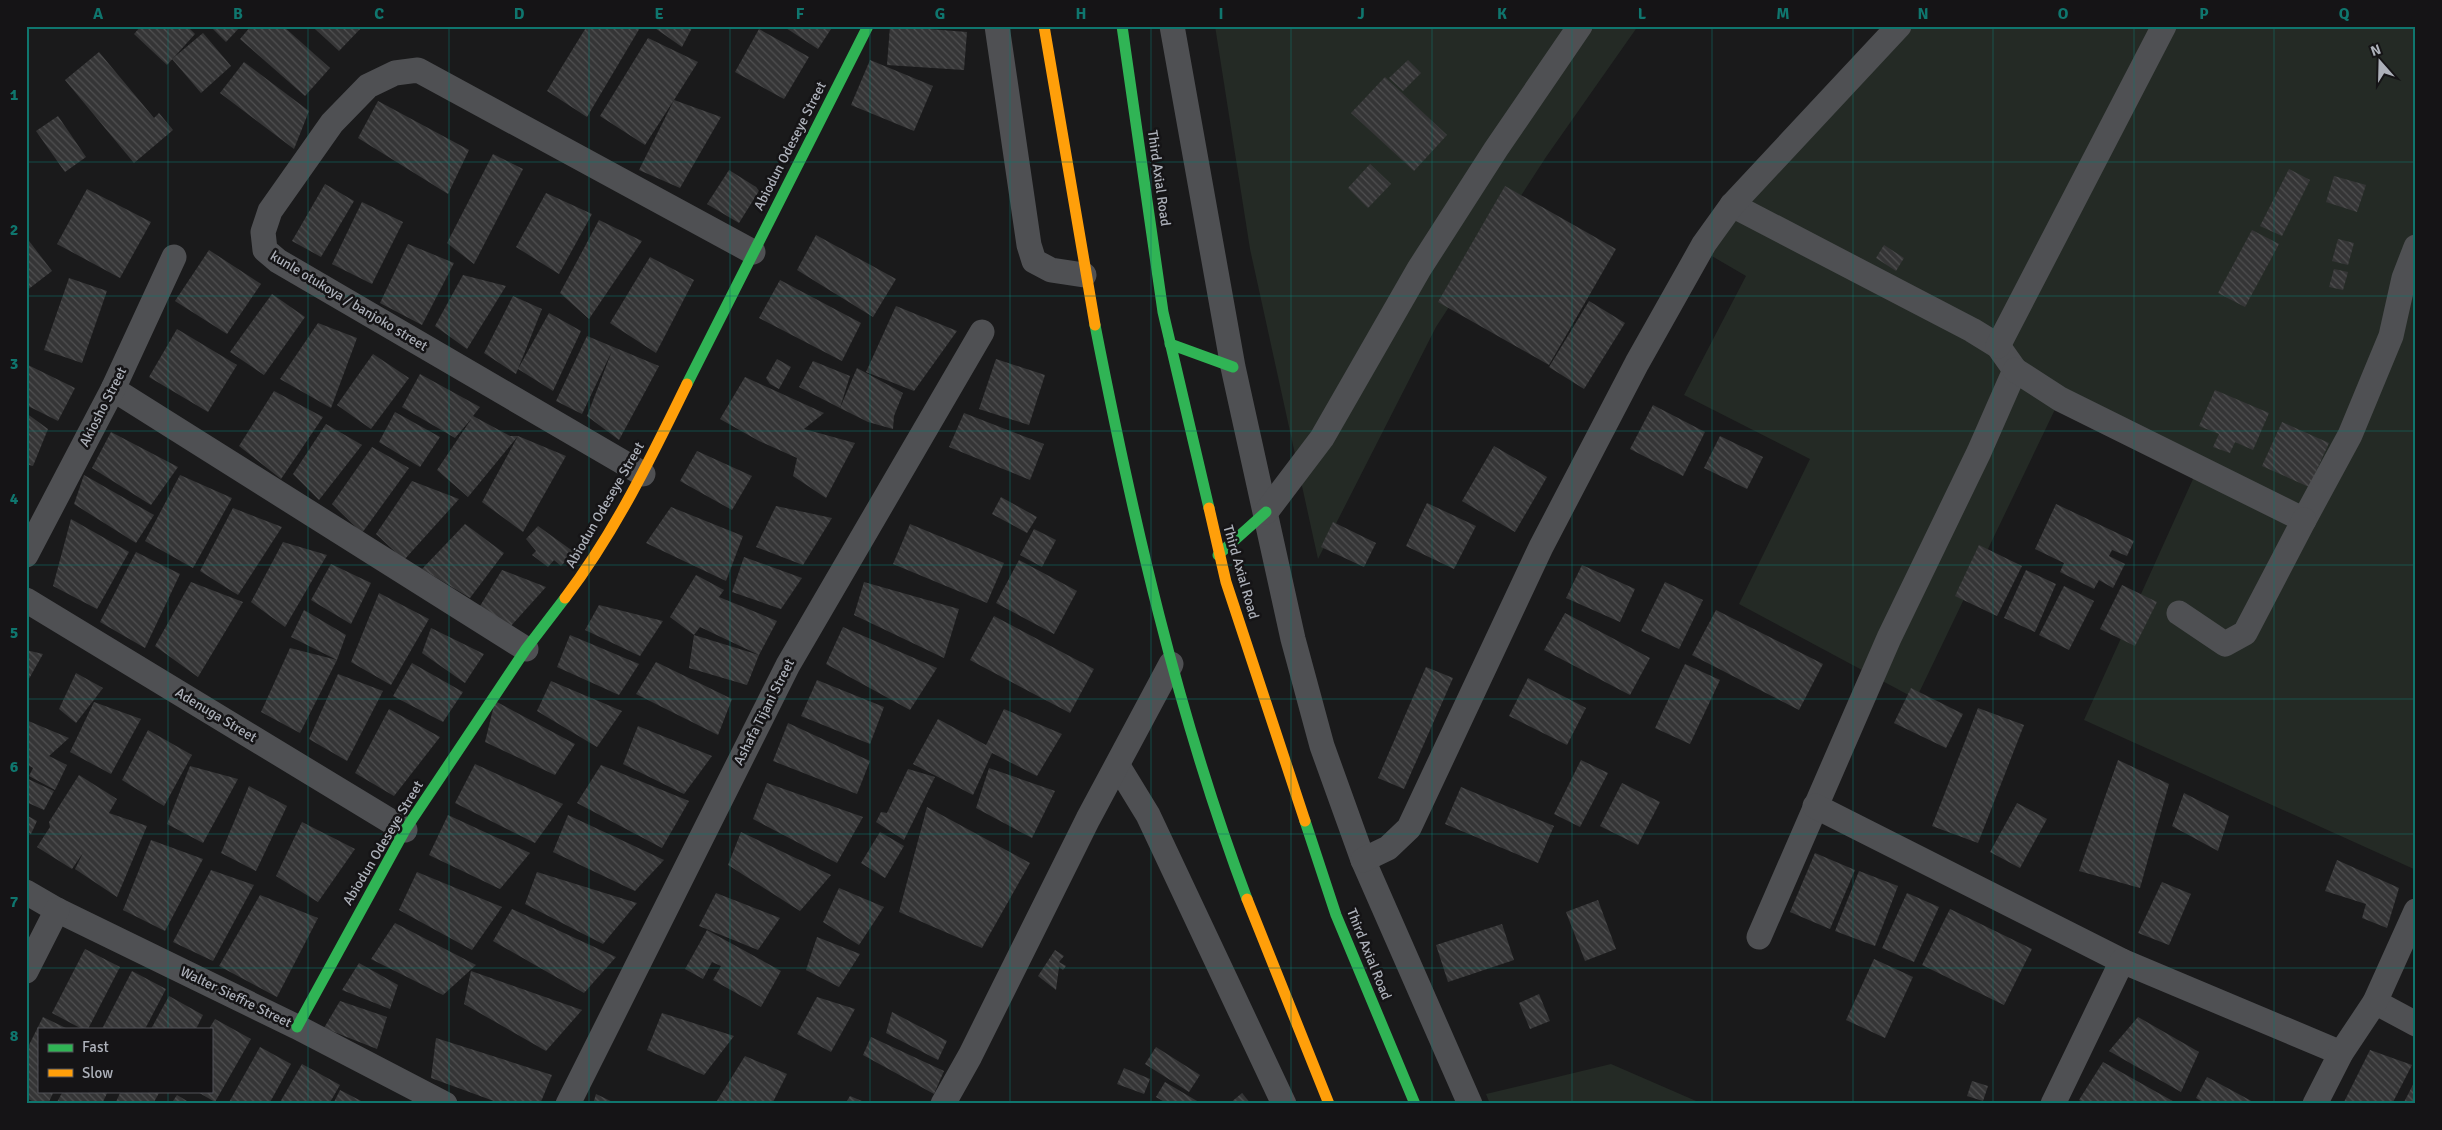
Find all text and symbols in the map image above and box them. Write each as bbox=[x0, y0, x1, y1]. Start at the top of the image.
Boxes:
text: A bbox=[93, 4, 104, 24]
text: B bbox=[233, 4, 243, 24]
text: C bbox=[374, 4, 384, 24]
text: D bbox=[514, 4, 525, 24]
text: E bbox=[654, 4, 664, 24]
text: F bbox=[796, 4, 805, 24]
text: G bbox=[935, 4, 945, 24]
text: H bbox=[1076, 4, 1086, 24]
text: I bbox=[1218, 4, 1224, 24]
text: J bbox=[1357, 4, 1365, 24]
text: K bbox=[1497, 4, 1507, 24]
text: L bbox=[1638, 4, 1647, 24]
text: M bbox=[1776, 4, 1790, 24]
text: N bbox=[1917, 4, 1929, 24]
text: O bbox=[2058, 4, 2069, 24]
text: P bbox=[2199, 4, 2209, 24]
text: Q bbox=[2339, 4, 2350, 24]
north arrow bbox=[2354, 38, 2404, 88]
text: N bbox=[2368, 41, 2383, 60]
street label: Abiodun Odeseye Street bbox=[750, 79, 830, 213]
text: 1 bbox=[10, 85, 19, 105]
street label: Third Axial Road bbox=[1144, 129, 1174, 227]
text: 2 bbox=[10, 220, 18, 240]
street label: kunle otukoya / banjoko street bbox=[267, 247, 431, 355]
text: 3 bbox=[10, 354, 18, 374]
street label: Akiosho Street bbox=[76, 364, 130, 450]
street label: Abiodun Odeseye Street bbox=[562, 439, 648, 571]
text: 4 bbox=[10, 489, 19, 509]
street label: Third Axial Road bbox=[1219, 523, 1263, 621]
text: 5 bbox=[10, 623, 18, 643]
street label: Ashafa Tijani Street bbox=[730, 656, 798, 768]
street label: Adenuga Street bbox=[172, 684, 260, 746]
text: 6 bbox=[10, 757, 19, 777]
street label: Abiodun Odeseye Street bbox=[339, 778, 427, 908]
text: 7 bbox=[10, 892, 19, 912]
street label: Third Axial Road bbox=[1343, 906, 1395, 1002]
street label: Walter Sieffre Street bbox=[178, 963, 294, 1031]
text: 8 bbox=[10, 1026, 19, 1046]
legend bbox=[38, 1028, 212, 1092]
text: Fast bbox=[82, 1038, 109, 1056]
text: Slow bbox=[82, 1064, 113, 1082]

